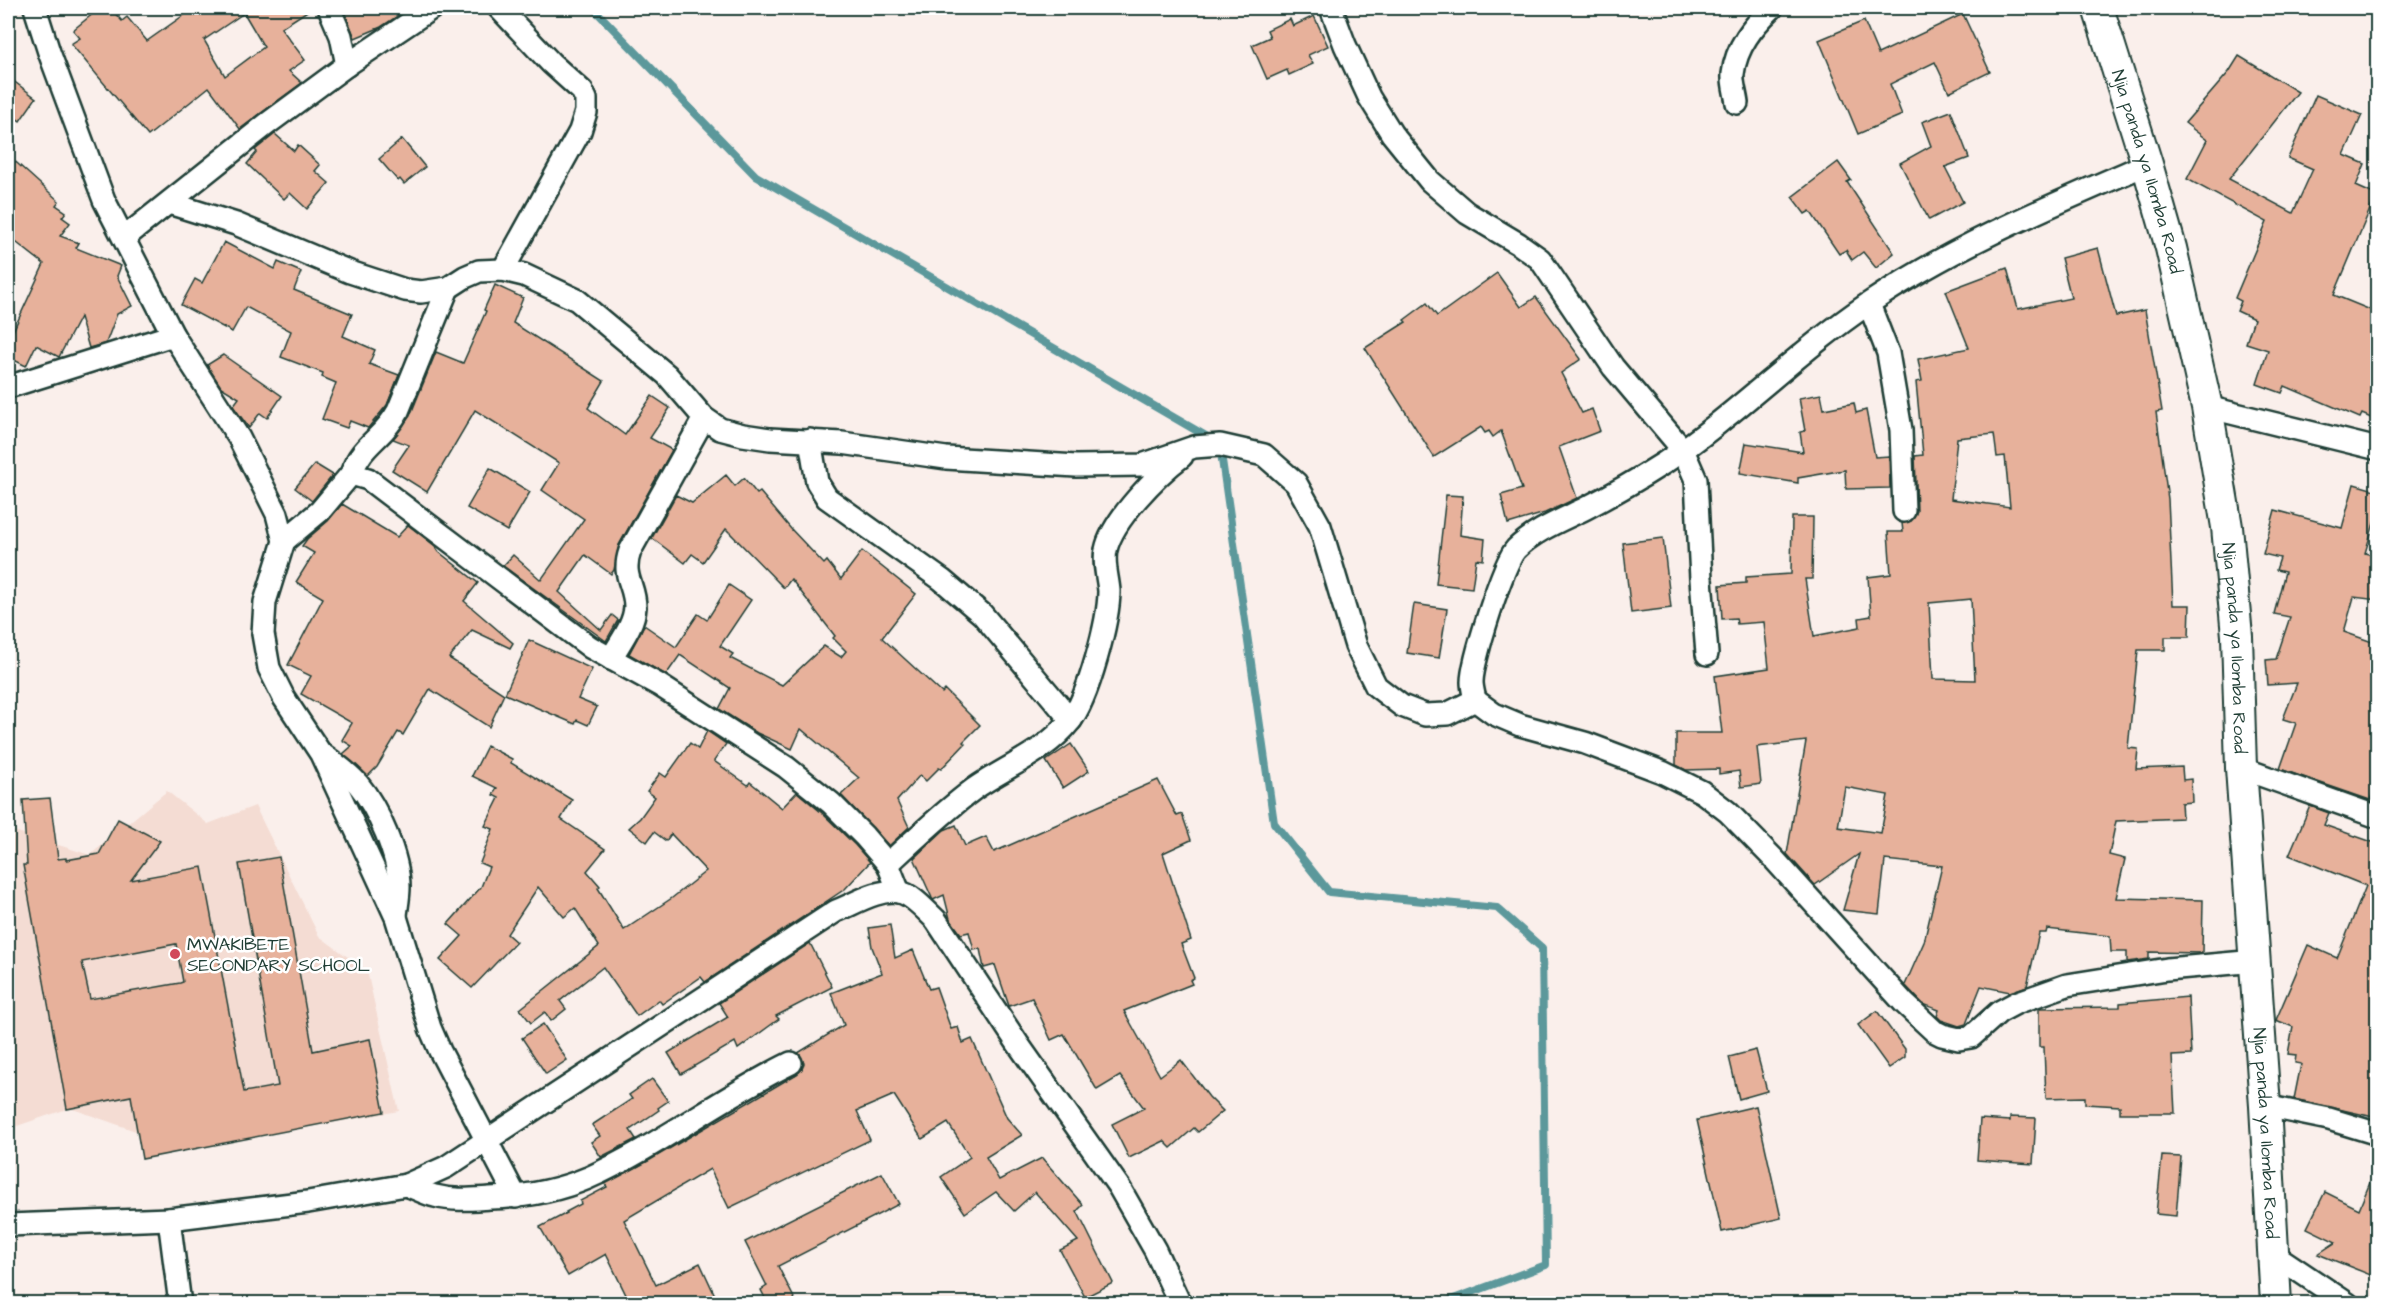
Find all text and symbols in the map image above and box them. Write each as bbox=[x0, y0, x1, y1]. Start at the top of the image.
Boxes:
street label: Njia panda ya Ilomba Road bbox=[2106, 67, 2189, 276]
street label: Njia panda ya Ilomba Road bbox=[2216, 542, 2253, 754]
place label: MWAKIBETE SECONDARY SCHOOL bbox=[187, 932, 370, 978]
marker: MWAKIBETE SECONDARY SCHOOL bbox=[168, 947, 182, 961]
street label: Njia panda ya Ilomba Road bbox=[2247, 1027, 2285, 1239]

